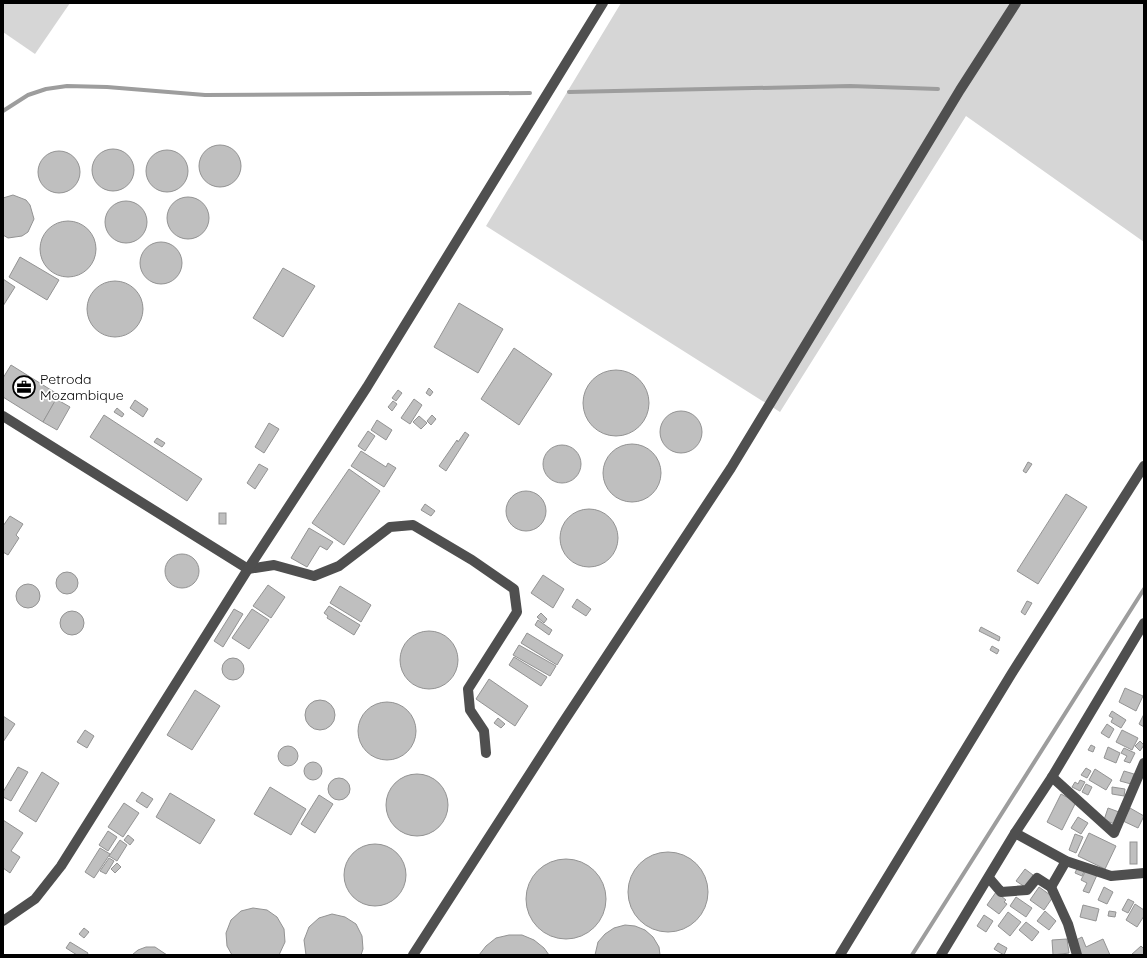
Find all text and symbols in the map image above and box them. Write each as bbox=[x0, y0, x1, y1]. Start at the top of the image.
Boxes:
place label: Petroda Mozambique bbox=[40, 370, 124, 404]
office icon: Petroda Mozambique bbox=[11, 374, 37, 400]

